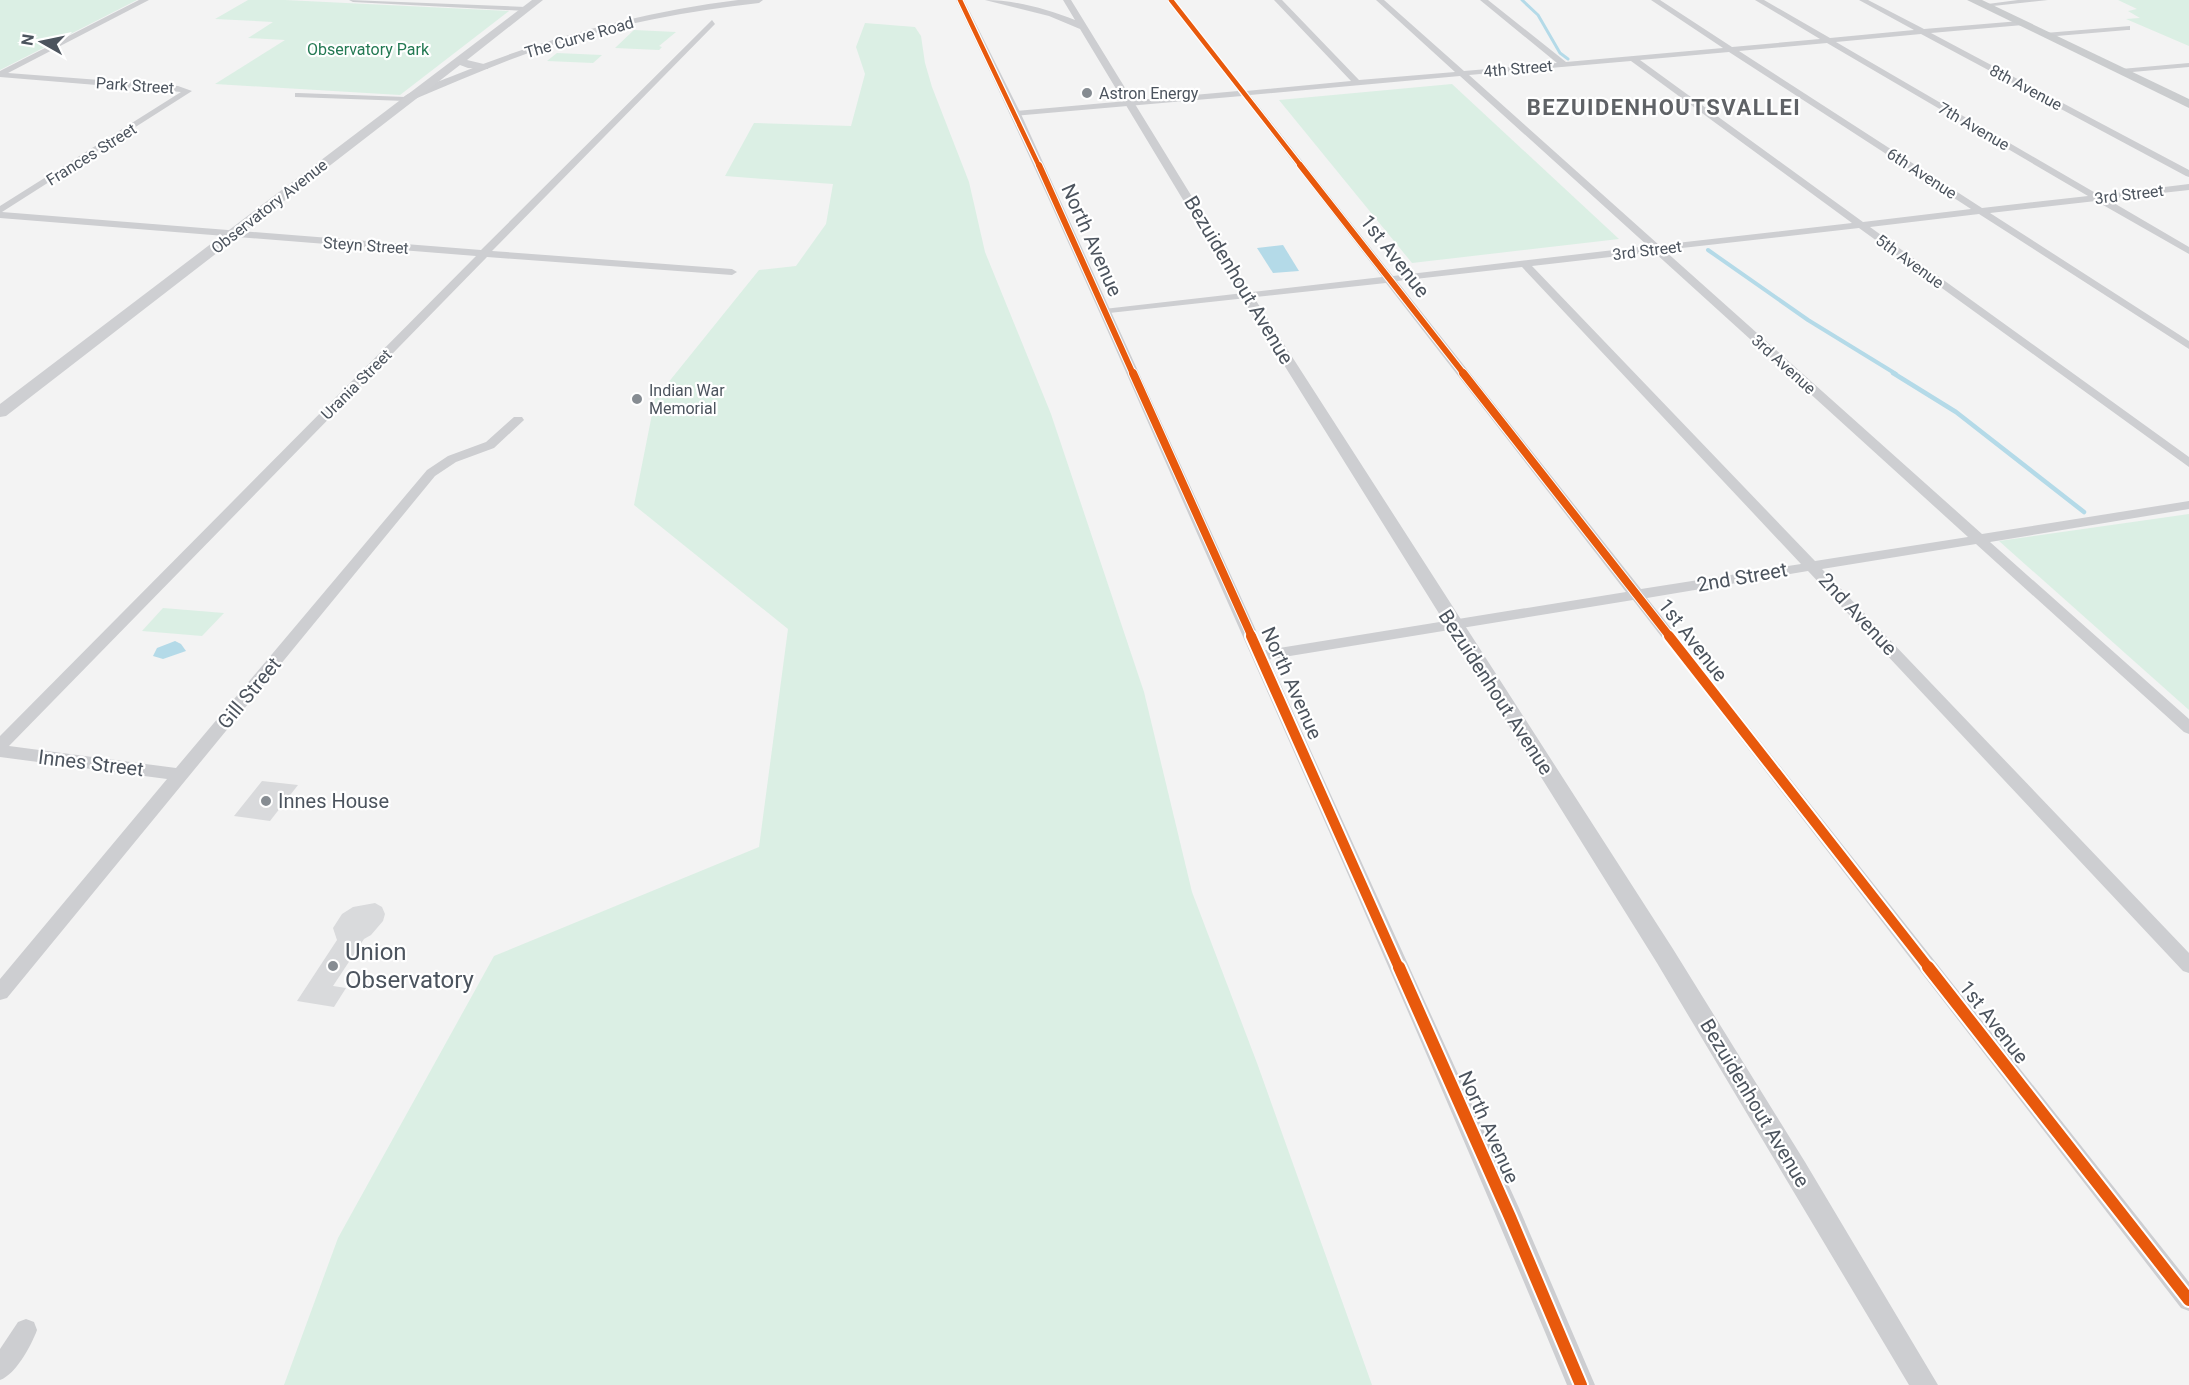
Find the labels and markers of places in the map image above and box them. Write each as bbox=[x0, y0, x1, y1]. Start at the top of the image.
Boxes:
place label: Astron Energy bbox=[1099, 84, 1199, 103]
marker: Astron Energy bbox=[1080, 86, 1094, 100]
place label: Indian War Memorial bbox=[649, 381, 725, 418]
marker: Indian War Memorial bbox=[630, 392, 644, 406]
place label: Innes House bbox=[278, 789, 389, 813]
marker: Innes House bbox=[259, 794, 273, 808]
place label: Union Observatory bbox=[345, 938, 475, 994]
marker: Union Observatory bbox=[326, 959, 340, 973]

